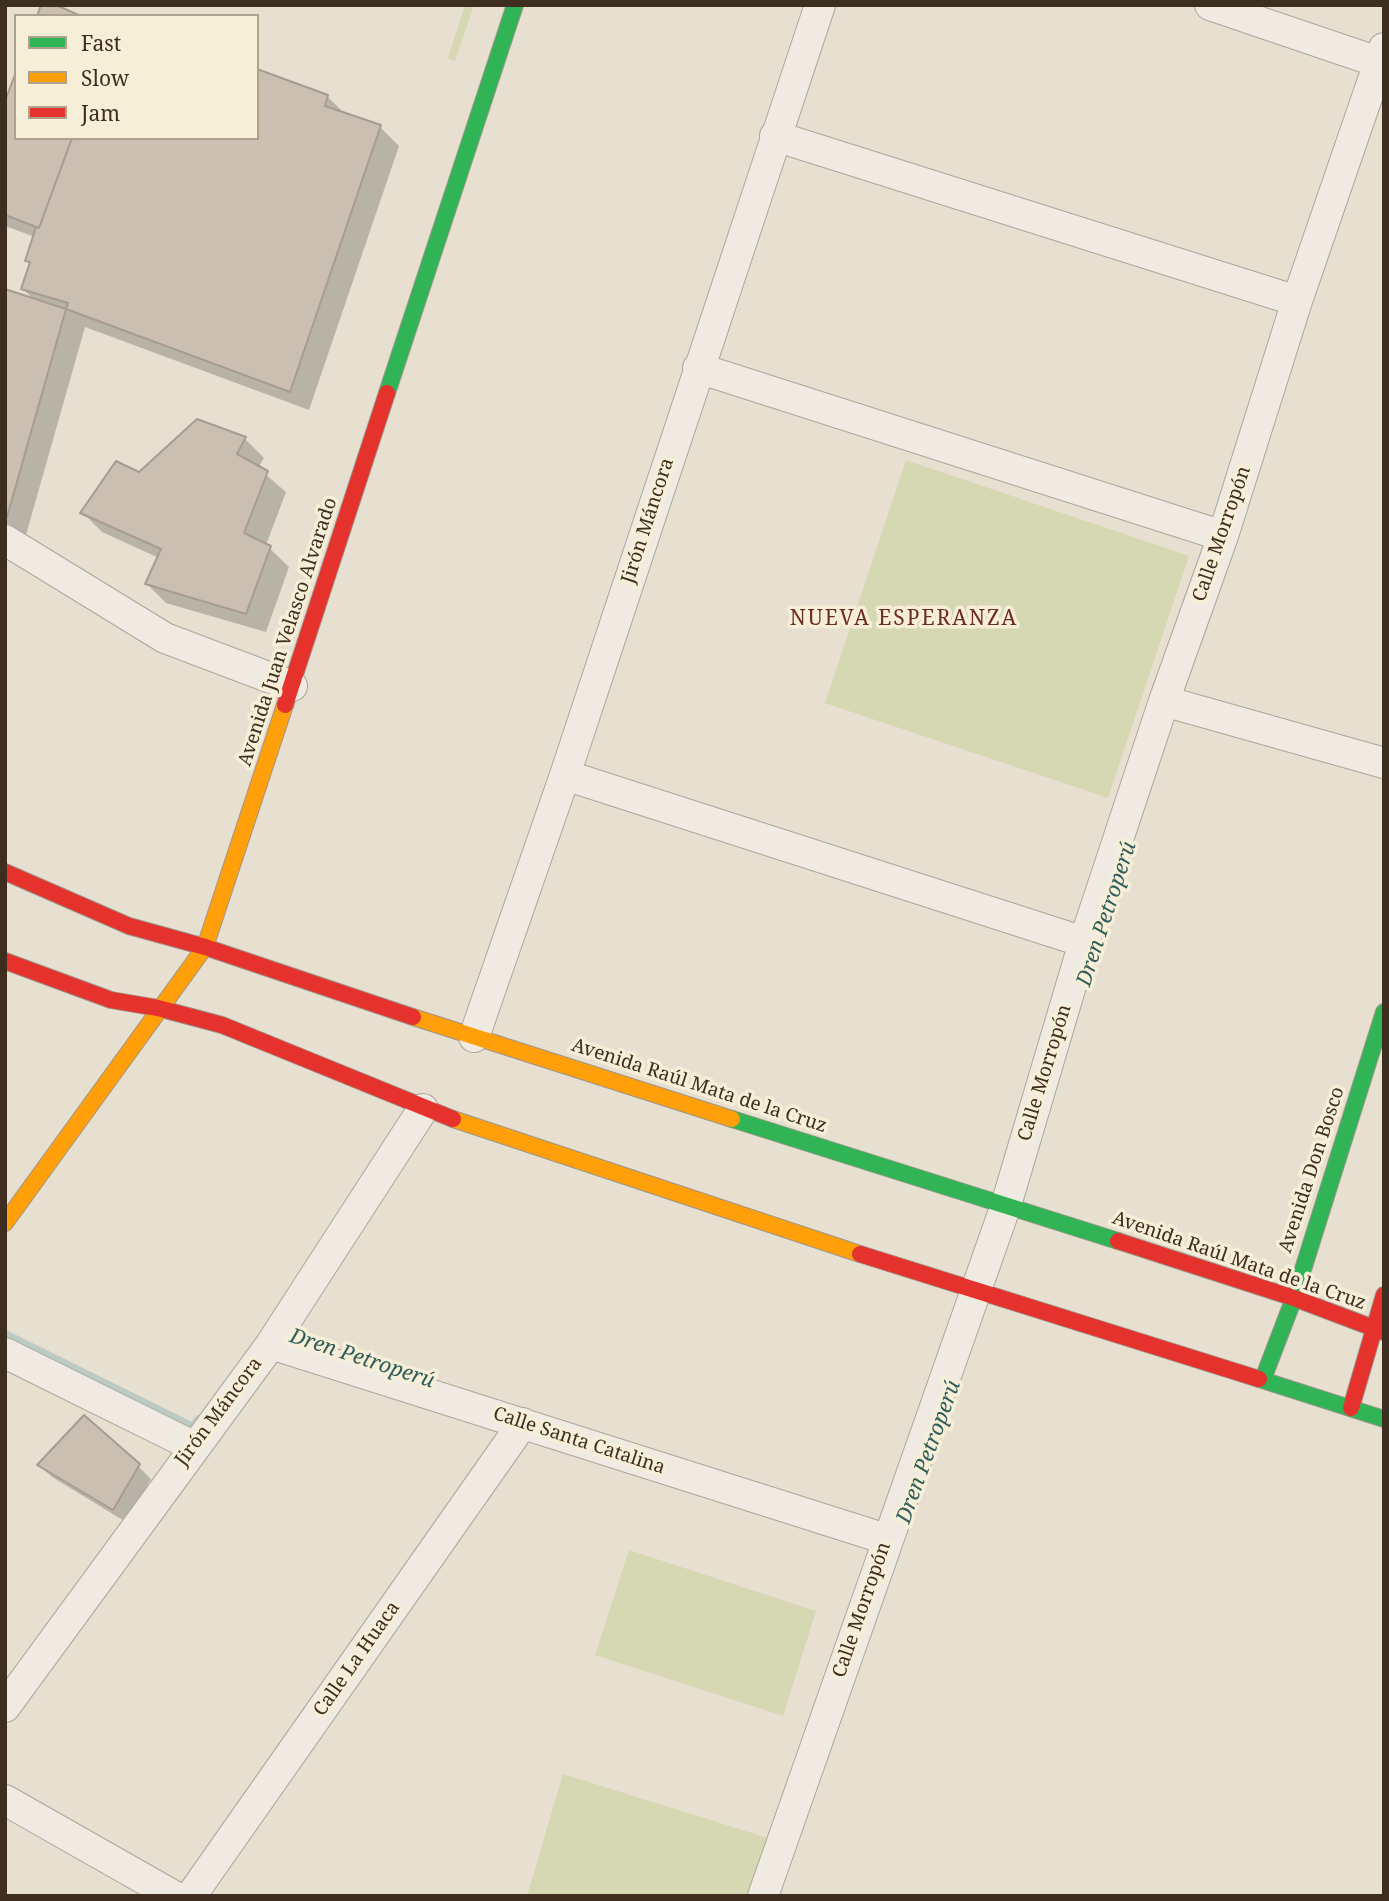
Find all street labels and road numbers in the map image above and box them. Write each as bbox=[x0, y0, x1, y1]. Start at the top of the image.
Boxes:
street label: Jirón Máncora bbox=[617, 456, 679, 586]
street label: Calle Morropón bbox=[1188, 463, 1256, 605]
street label: Avenida Juan Velasco Alvarado bbox=[234, 495, 342, 769]
street label: Calle Morropón bbox=[1013, 1002, 1077, 1144]
street label: Avenida Raúl Mata de la Cruz bbox=[569, 1034, 829, 1138]
street label: Avenida Don Bosco bbox=[1274, 1084, 1350, 1256]
street label: Avenida Raúl Mata de la Cruz bbox=[1109, 1207, 1369, 1315]
street label: Jirón Máncora bbox=[171, 1353, 267, 1471]
street label: Calle Santa Catalina bbox=[490, 1402, 668, 1480]
street label: Calle Morropón bbox=[828, 1539, 896, 1681]
street label: Calle La Huaca bbox=[309, 1597, 405, 1721]

